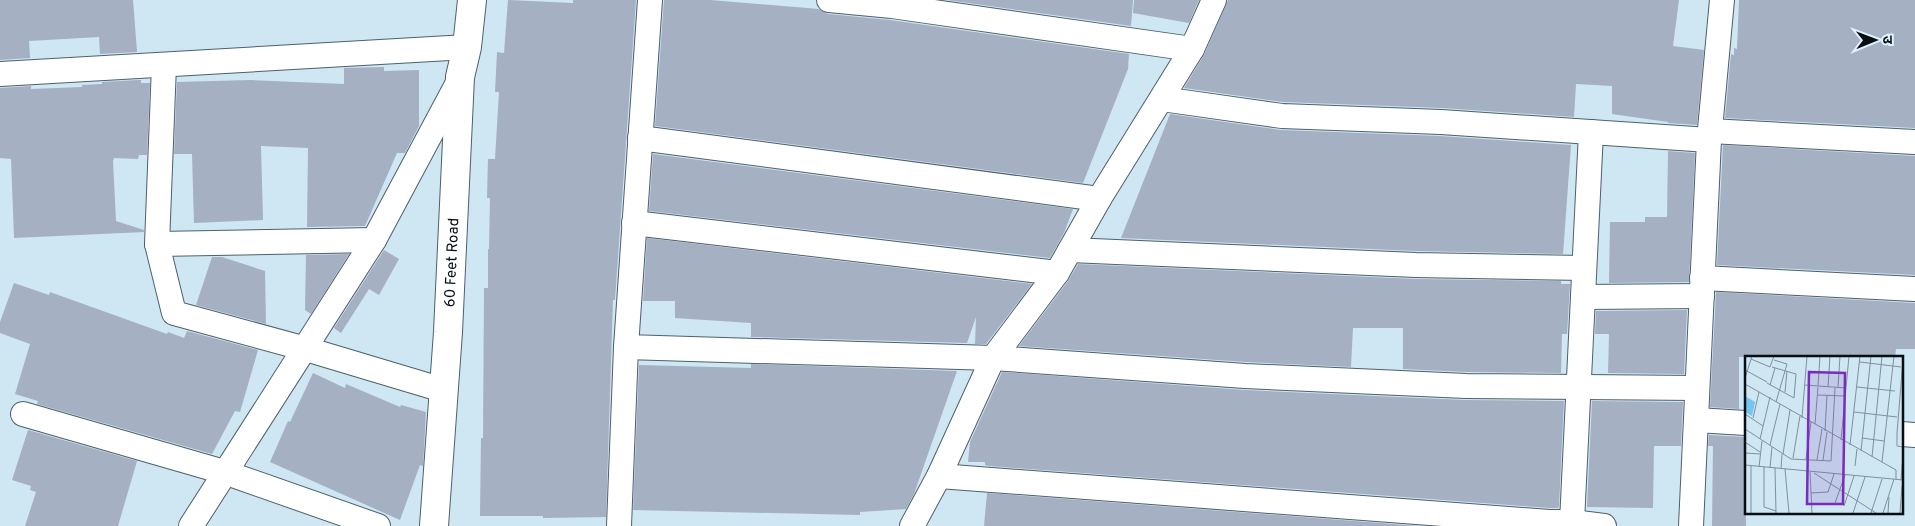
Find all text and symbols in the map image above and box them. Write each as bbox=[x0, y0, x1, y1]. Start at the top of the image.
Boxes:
north arrow bbox=[1850, 15, 1900, 65]
text: उ bbox=[1878, 36, 1895, 45]
street label: 60 Feet Road bbox=[441, 217, 464, 308]
inset map bbox=[1745, 356, 1902, 514]

